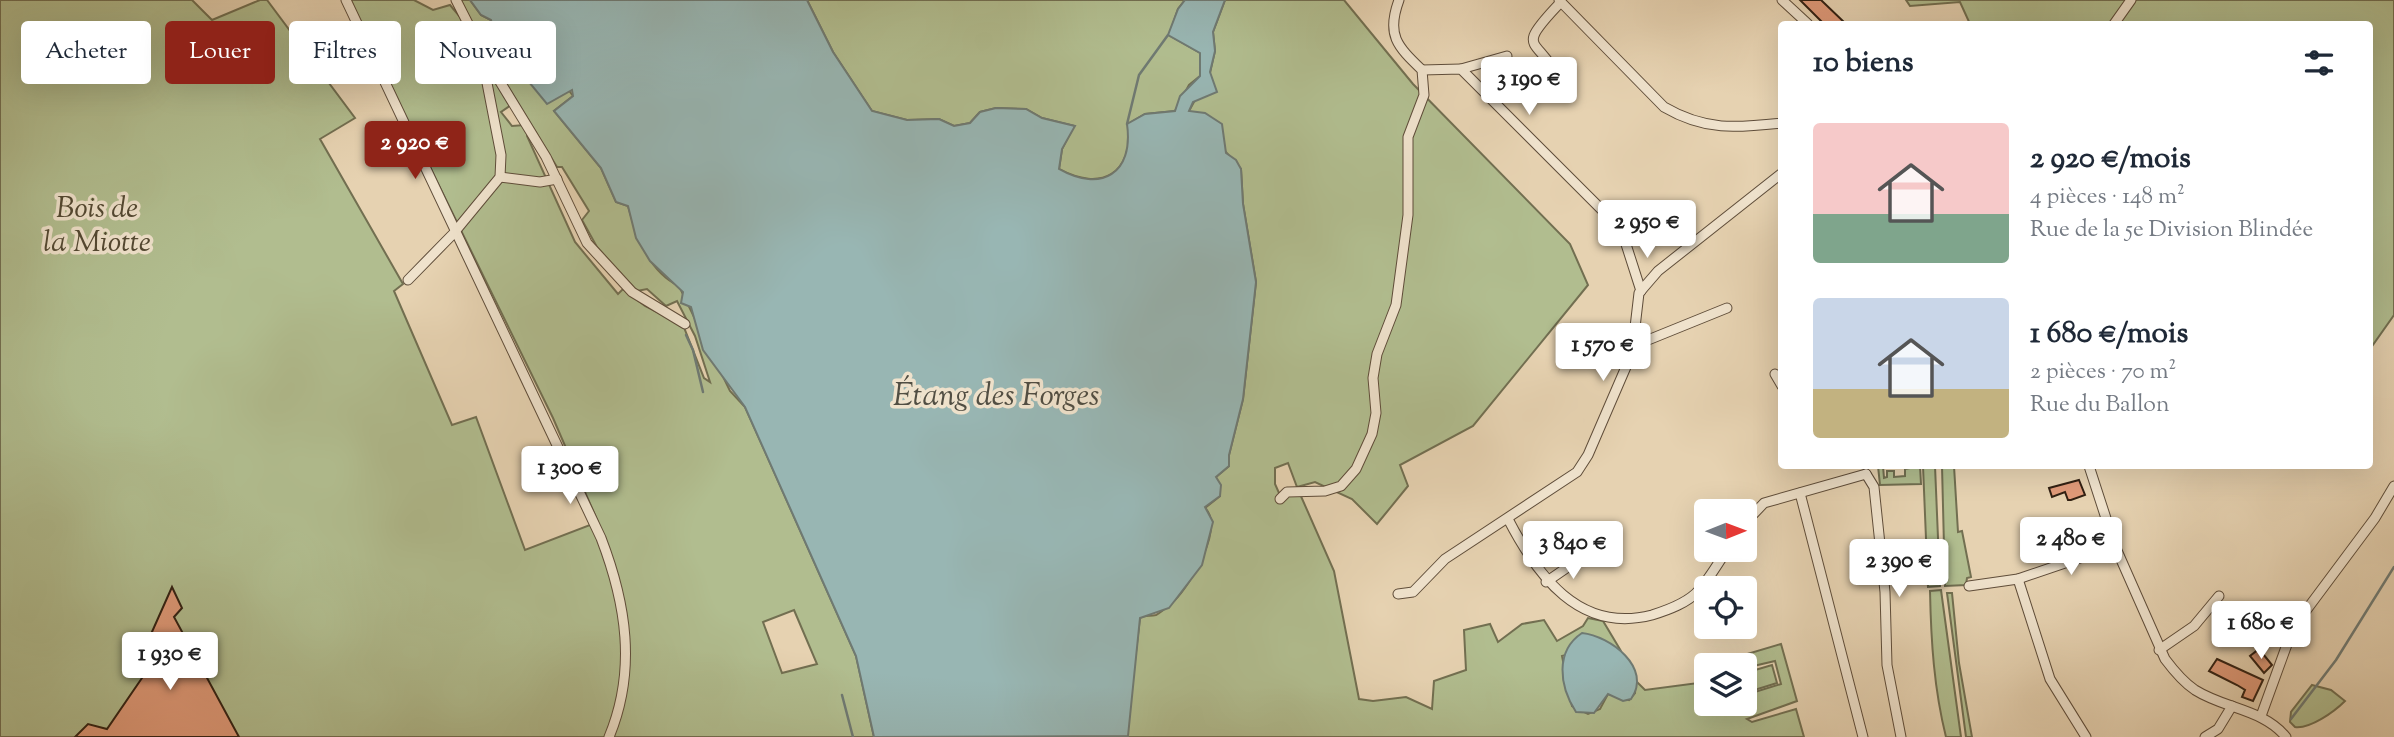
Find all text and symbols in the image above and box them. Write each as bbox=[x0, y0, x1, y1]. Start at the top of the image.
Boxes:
chip: Acheter bbox=[21, 21, 151, 84]
chip: Louer bbox=[165, 21, 275, 84]
chip: Filtres bbox=[289, 21, 401, 84]
chip: Nouveau bbox=[415, 21, 556, 84]
text: 10 biens bbox=[1813, 42, 1913, 85]
icon: filters bbox=[2300, 44, 2338, 82]
pin: 3 190 € bbox=[1464, 58, 1594, 117]
text: 3 190 € bbox=[1497, 63, 1561, 96]
pin: 2 920 € bbox=[350, 122, 480, 181]
text: 2 920 € bbox=[381, 127, 449, 160]
text: 2 920 €/mois bbox=[2030, 138, 2191, 181]
icon: home bbox=[1869, 151, 1953, 235]
text: 4 pièces · 148 m² bbox=[2030, 181, 2185, 214]
park label: Bois de la Miotte bbox=[43, 188, 151, 265]
pin: 2 950 € bbox=[1582, 201, 1712, 260]
text: 2 950 € bbox=[1614, 206, 1680, 239]
text: Rue de la 5e Division Blindée bbox=[2030, 214, 2313, 247]
text: 1 680 €/mois bbox=[2030, 313, 2188, 356]
pin: 1 570 € bbox=[1538, 324, 1668, 383]
icon: home bbox=[1869, 326, 1953, 410]
text: 1 570 € bbox=[1572, 329, 1634, 362]
text: 2 pièces · 70 m² bbox=[2030, 356, 2176, 389]
water label: Étang des Forges bbox=[893, 374, 1099, 420]
text: Rue du Ballon bbox=[2030, 389, 2170, 422]
pin: 1 300 € bbox=[505, 447, 635, 506]
text: 1 300 € bbox=[537, 452, 603, 485]
north arrow bbox=[1694, 499, 1757, 562]
map controls bbox=[1694, 499, 1757, 716]
pin: 2 480 € bbox=[2006, 518, 2136, 577]
pin: 3 840 € bbox=[1508, 522, 1638, 581]
text: 2 480 € bbox=[2036, 523, 2106, 556]
text: 3 840 € bbox=[1539, 527, 1607, 560]
pin: 2 390 € bbox=[1834, 540, 1964, 599]
text: 2 390 € bbox=[1865, 545, 1933, 578]
button: locate bbox=[1694, 576, 1757, 639]
pin: 1 680 € bbox=[2196, 602, 2326, 661]
text: 1 680 € bbox=[2228, 607, 2294, 640]
pin: 1 930 € bbox=[105, 632, 235, 692]
text: 1 930 € bbox=[138, 638, 202, 671]
button: layers bbox=[1694, 653, 1757, 716]

